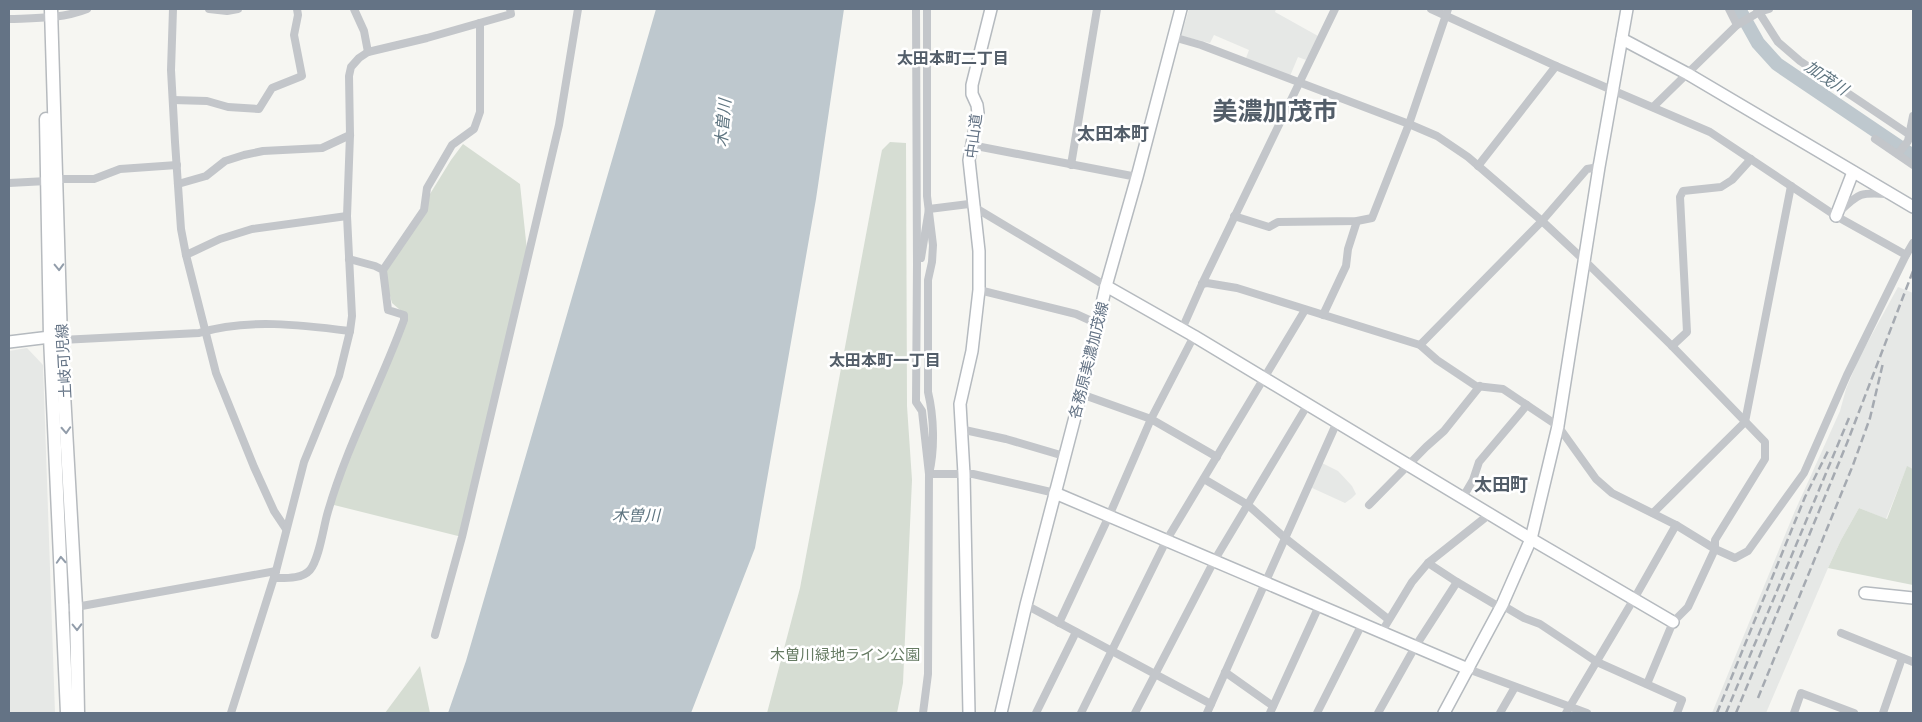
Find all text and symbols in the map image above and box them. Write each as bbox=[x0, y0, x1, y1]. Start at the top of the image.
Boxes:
district label: 太田本町二丁目 bbox=[897, 48, 1009, 67]
water label: 加茂川 bbox=[1802, 56, 1854, 99]
district label: 美濃加茂市 bbox=[1212, 95, 1338, 125]
water label: 木曽川 bbox=[710, 96, 734, 148]
street label: 中山道 bbox=[961, 113, 985, 159]
district label: 太田本町 bbox=[1077, 122, 1149, 144]
one-way arrow bbox=[54, 264, 64, 272]
street label: 各務原美濃加茂線 bbox=[1065, 300, 1111, 420]
street label: 土岐可児線 bbox=[52, 323, 74, 399]
district label: 太田本町一丁目 bbox=[829, 350, 941, 369]
one-way arrow bbox=[61, 426, 72, 434]
district label: 太田町 bbox=[1474, 473, 1528, 495]
water label: 木曽川 bbox=[612, 505, 662, 524]
one-way arrow bbox=[56, 555, 66, 563]
one-way arrow bbox=[71, 623, 82, 631]
park label: 木曽川緑地ライン公園 bbox=[770, 645, 920, 663]

